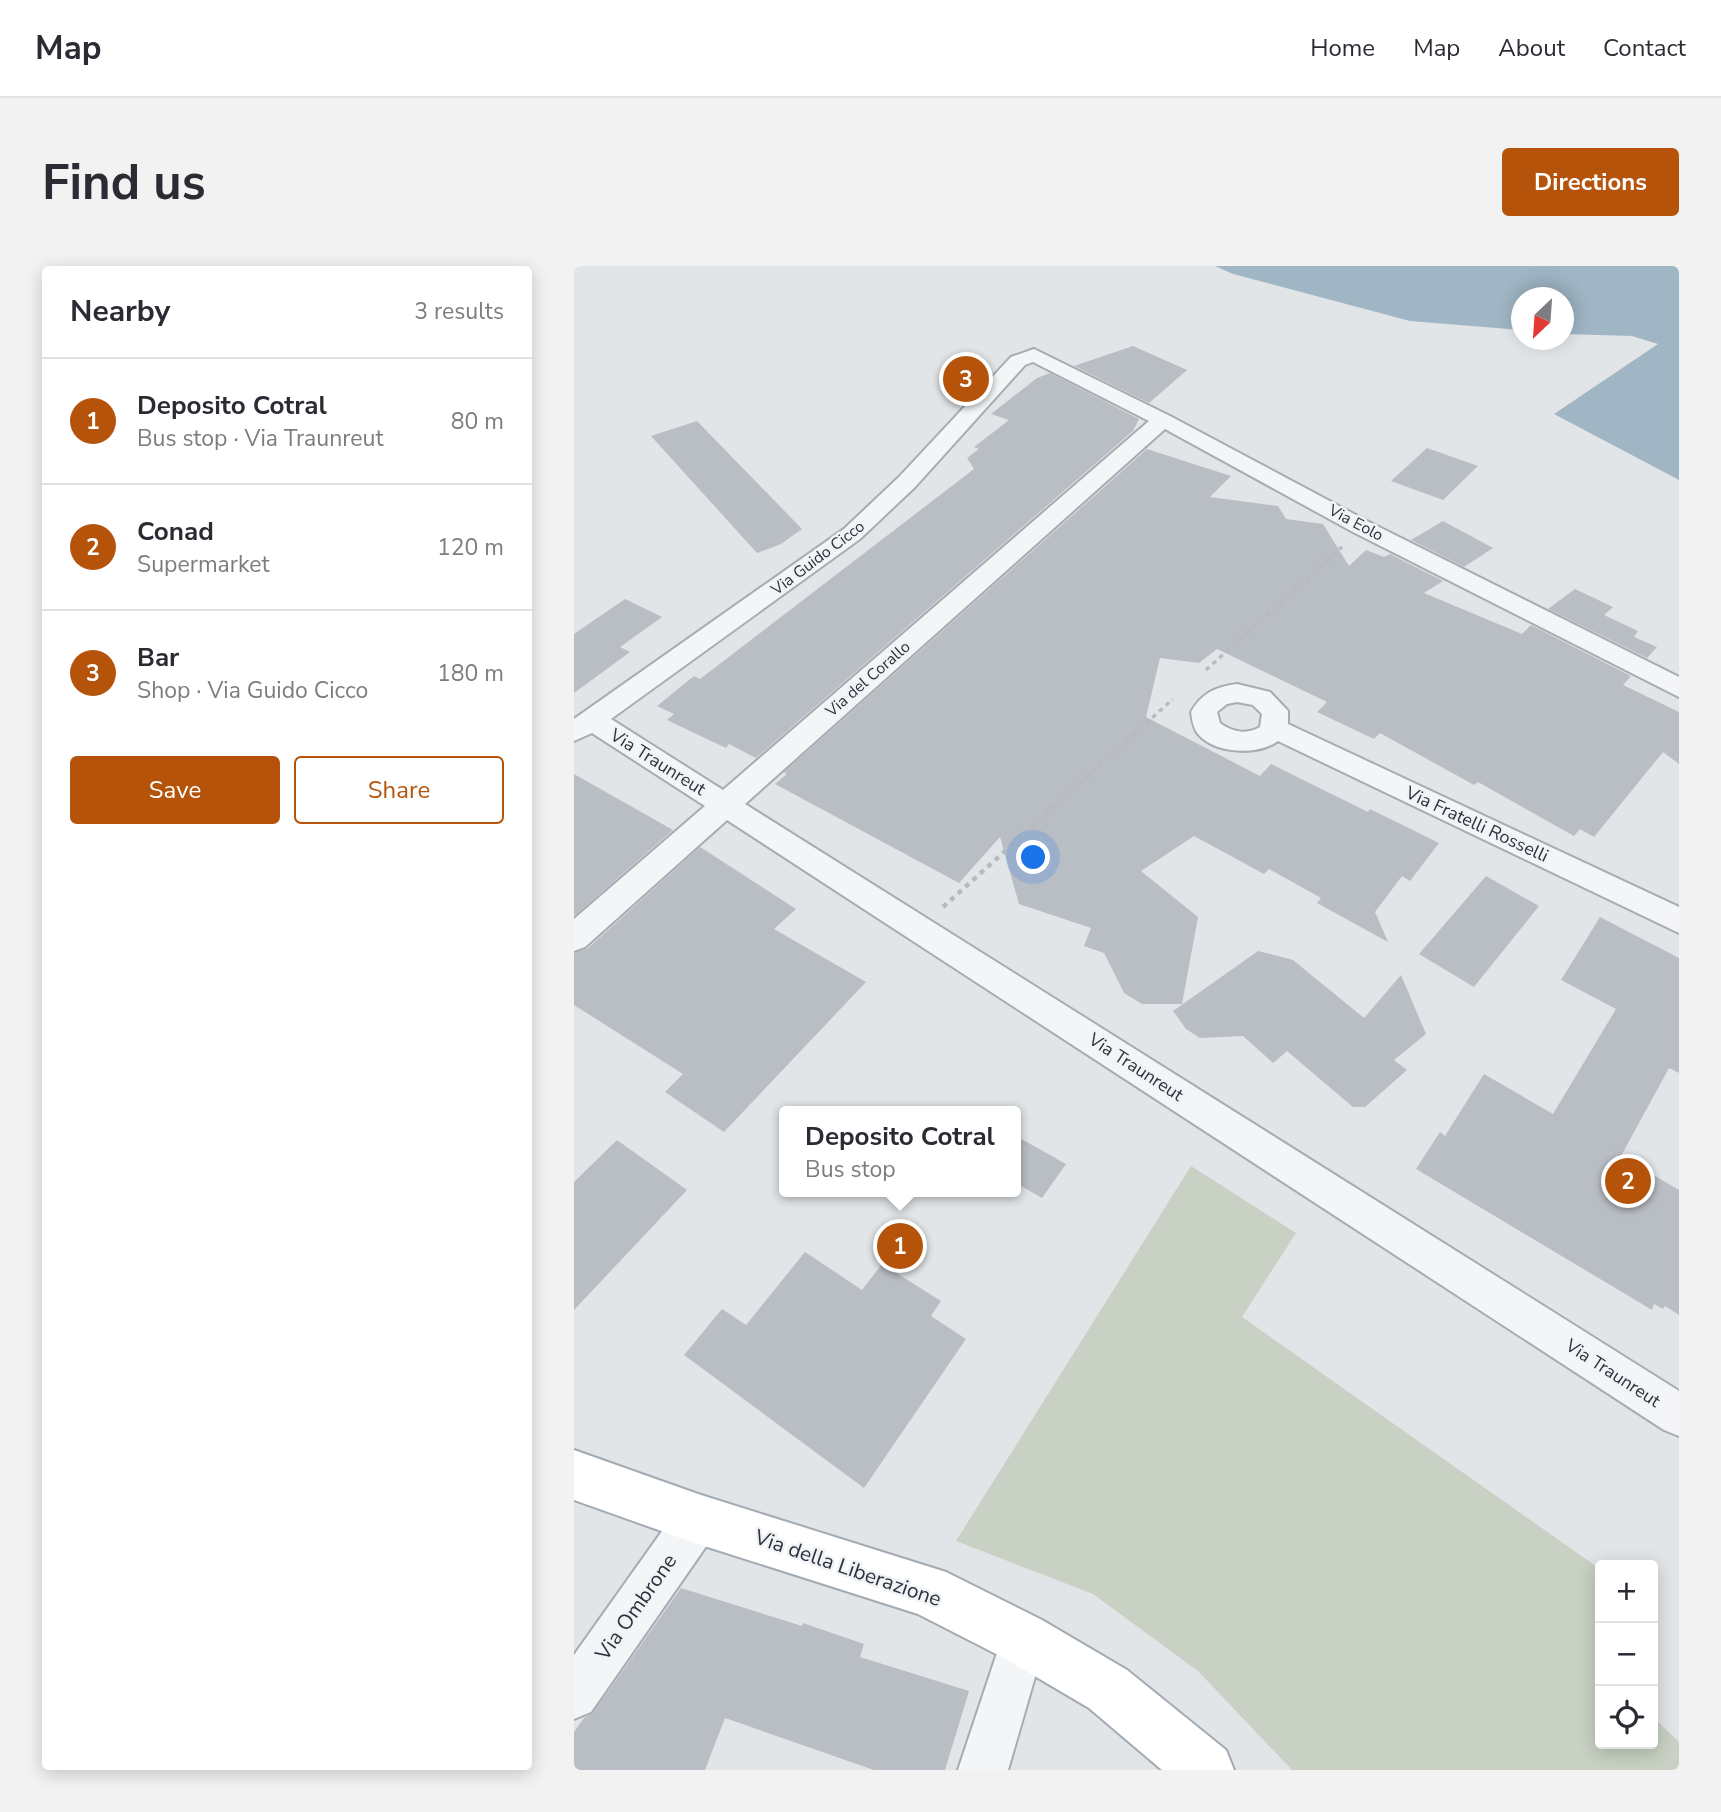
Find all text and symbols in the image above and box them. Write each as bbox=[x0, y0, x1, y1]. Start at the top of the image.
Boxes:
text: Map bbox=[35, 26, 102, 71]
text: Home bbox=[1310, 32, 1375, 64]
text: Map bbox=[1413, 32, 1460, 64]
text: About bbox=[1498, 32, 1565, 64]
text: Contact bbox=[1603, 32, 1686, 64]
button: Directions bbox=[1502, 148, 1679, 216]
text: Find us bbox=[42, 149, 206, 216]
north arrow bbox=[1511, 287, 1574, 350]
text: Nearby bbox=[70, 291, 170, 332]
text: 3 results bbox=[414, 296, 504, 327]
pin: 3 bbox=[943, 353, 989, 405]
text: Deposito Cotral bbox=[137, 388, 327, 423]
text: 1 bbox=[86, 406, 100, 437]
text: 80 m bbox=[451, 406, 504, 437]
text: Bus stop · Via Traunreut bbox=[137, 423, 384, 454]
street label: Via Eolo bbox=[1324, 499, 1387, 547]
text: Conad bbox=[137, 514, 214, 549]
street label: Via Guido Cicco bbox=[766, 515, 869, 601]
text: 2 bbox=[86, 532, 100, 563]
text: 120 m bbox=[437, 532, 504, 563]
text: Supermarket bbox=[137, 549, 270, 580]
street label: Via del Corallo bbox=[820, 636, 915, 723]
text: Bar bbox=[137, 640, 179, 675]
text: 3 bbox=[86, 658, 100, 689]
text: 180 m bbox=[437, 658, 504, 689]
text: Shop · Via Guido Cicco bbox=[137, 675, 368, 706]
street label: Via Traunreut bbox=[605, 722, 711, 801]
button: Save bbox=[70, 756, 280, 824]
button: Share bbox=[294, 756, 504, 824]
street label: Via Fratelli Rosselli bbox=[1401, 780, 1552, 868]
your location bbox=[1016, 840, 1050, 874]
street label: Via Traunreut bbox=[1083, 1027, 1189, 1107]
popup bbox=[779, 1106, 1021, 1197]
text: Deposito Cotral bbox=[805, 1119, 995, 1154]
text: Bus stop bbox=[805, 1154, 896, 1185]
pin: 2 bbox=[1605, 1155, 1651, 1207]
pin: 1 bbox=[877, 1220, 923, 1272]
street label: Via Traunreut bbox=[1560, 1333, 1666, 1413]
street label: Via della Liberazione bbox=[750, 1523, 945, 1613]
street label: Via Ombrone bbox=[588, 1548, 683, 1667]
map controls bbox=[1595, 1560, 1658, 1749]
button: + bbox=[1595, 1560, 1658, 1623]
button: − bbox=[1595, 1623, 1658, 1686]
button: locate bbox=[1595, 1686, 1658, 1749]

